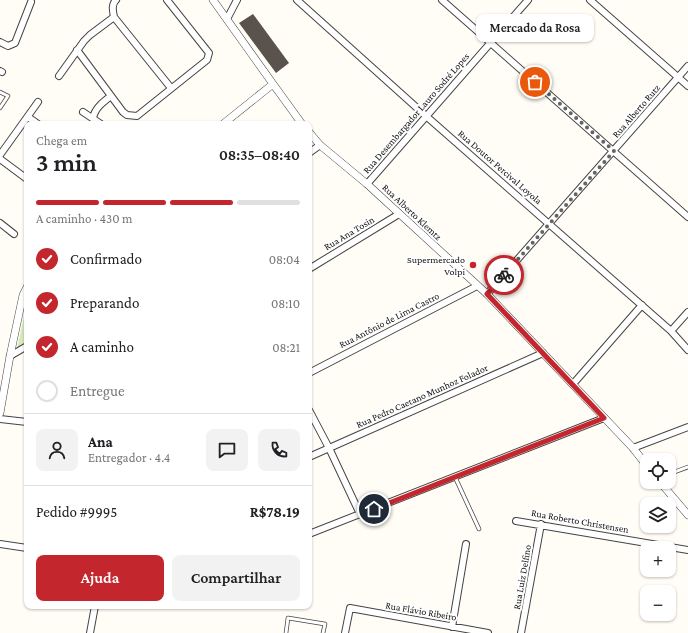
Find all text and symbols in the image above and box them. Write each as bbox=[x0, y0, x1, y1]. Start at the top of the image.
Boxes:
callout: Mercado da Rosa bbox=[476, 14, 594, 42]
text: Mercado da Rosa bbox=[490, 20, 580, 35]
street label: Rua Desembargador Lauro Sodré Lopes bbox=[361, 50, 471, 175]
pin bbox=[518, 65, 552, 99]
icon: bag bbox=[524, 71, 546, 93]
street label: Rua Alberto Rutz bbox=[610, 82, 662, 140]
street label: Rua Doutor Percival Loyola bbox=[456, 128, 544, 207]
text: Chega em bbox=[36, 133, 87, 148]
text: 08:35–08:40 bbox=[219, 147, 300, 163]
text: 3 min bbox=[36, 148, 97, 177]
street label: Rua Alberto Klemtz bbox=[380, 182, 444, 242]
text: A caminho · 430 m bbox=[36, 211, 132, 226]
street label: Rua Ana Tosin bbox=[322, 213, 377, 252]
icon: check bbox=[36, 248, 58, 270]
text: Confirmado bbox=[70, 251, 142, 267]
text: 08:04 bbox=[269, 252, 300, 267]
place label: Supermercado Volpi bbox=[407, 254, 465, 277]
courier bbox=[484, 255, 524, 295]
marker: Supermercado Volpi bbox=[468, 260, 478, 270]
icon: bike bbox=[493, 264, 515, 286]
street label: Rua Antônio de Lima Castro bbox=[337, 290, 441, 350]
icon: check bbox=[36, 292, 58, 314]
text: Preparando bbox=[70, 295, 139, 311]
text: 08:10 bbox=[271, 296, 300, 311]
icon: check bbox=[36, 336, 58, 358]
text: A caminho bbox=[70, 339, 134, 355]
text: 08:21 bbox=[272, 340, 300, 355]
street label: Rua Pedro Caetano Munhoz Folador bbox=[354, 362, 490, 430]
text: Entregue bbox=[70, 383, 125, 399]
button: person bbox=[36, 429, 78, 471]
button: chat bbox=[206, 429, 248, 471]
button: phone bbox=[258, 429, 300, 471]
text: Ana bbox=[88, 434, 113, 450]
text: Entregador · 4.4 bbox=[88, 450, 170, 465]
map controls bbox=[640, 453, 676, 621]
button: locate bbox=[640, 453, 676, 489]
pin bbox=[357, 492, 391, 526]
button: layers bbox=[640, 497, 676, 533]
icon: home bbox=[363, 498, 385, 520]
text: Pedido #9995 bbox=[36, 504, 117, 520]
text: R$78.19 bbox=[250, 504, 300, 520]
street label: Rua Roberto Christensen bbox=[530, 507, 630, 535]
button: + bbox=[640, 541, 676, 577]
street label: Rua Luiz Delfino bbox=[511, 544, 533, 610]
button: Ajuda bbox=[36, 555, 164, 601]
button: Compartilhar bbox=[172, 555, 300, 601]
button: − bbox=[640, 585, 676, 621]
street label: Rua Flávio Ribeiro bbox=[385, 599, 457, 623]

